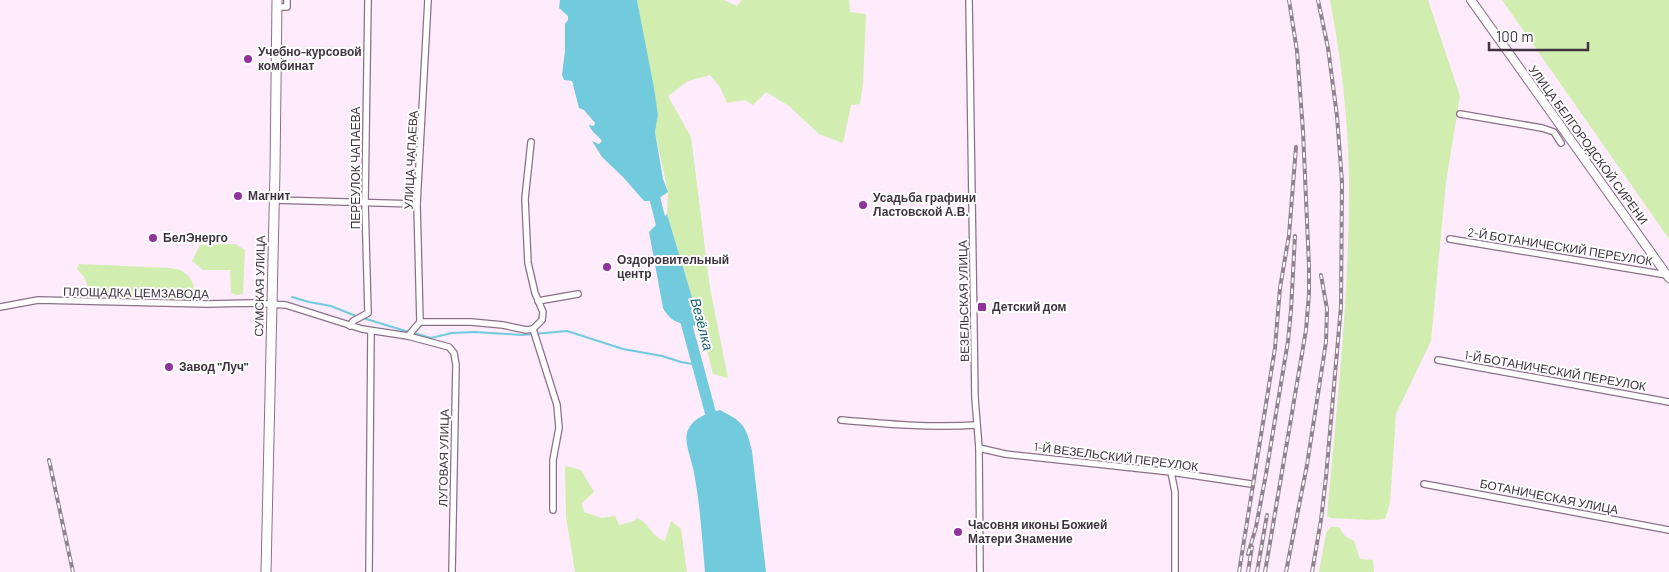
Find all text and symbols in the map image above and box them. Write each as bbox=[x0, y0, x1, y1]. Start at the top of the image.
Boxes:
scale bar bbox=[1489, 20, 1588, 52]
text: 100 m bbox=[1496, 27, 1534, 45]
place label: Учебно-курсовой комбинат bbox=[258, 44, 362, 72]
marker: Учебно-курсовой комбинат bbox=[242, 53, 254, 65]
street label: УЛИЦА БЕЛГОРОДСКОЙ СИРЕНИ bbox=[1526, 62, 1651, 227]
street label: ПЕРЕУЛОК ЧАПАЕВА bbox=[348, 107, 362, 229]
street label: УЛИЦА ЧАПАЕВА bbox=[400, 110, 421, 210]
place label: Магнит bbox=[248, 188, 290, 202]
marker: Магнит bbox=[232, 190, 244, 202]
place label: Усадьба графини Ластовской А.В. bbox=[873, 190, 976, 218]
marker: Усадьба графини Ластовской А.В. bbox=[857, 199, 869, 211]
street label: 2-Й БОТАНИЧЕСКИЙ ПЕРЕУЛОК bbox=[1467, 224, 1654, 268]
place label: БелЭнерго bbox=[163, 230, 228, 245]
marker: БелЭнерго bbox=[147, 232, 159, 244]
street label: СУМСКАЯ УЛИЦА bbox=[251, 235, 268, 337]
street label: ВЕЗЕЛЬСКАЯ УЛИЦА bbox=[955, 240, 972, 362]
place label: Оздоровительный центр bbox=[617, 252, 729, 281]
marker: Оздоровительный центр bbox=[601, 261, 613, 273]
street label: ПЛОЩАДКА ЦЕМЗАВОДА bbox=[63, 284, 209, 301]
water label: Везёлка bbox=[687, 296, 718, 352]
place label: Детский дом bbox=[992, 299, 1067, 314]
marker: Детский дом bbox=[976, 301, 988, 313]
street label: 1-Й БОТАНИЧЕСКИЙ ПЕРЕУЛОК bbox=[1463, 347, 1647, 393]
place label: Завод "Луч" bbox=[179, 359, 249, 374]
marker: Завод "Луч" bbox=[163, 361, 175, 373]
street label: ЛУГОВАЯ УЛИЦА bbox=[435, 409, 452, 507]
street label: 1-Й ВЕЗЕЛЬСКИЙ ПЕРЕУЛОК bbox=[1033, 439, 1199, 473]
street label: БОТАНИЧЕСКАЯ УЛИЦА bbox=[1479, 476, 1620, 517]
place label: Часовня иконы Божией Матери Знамение bbox=[968, 517, 1107, 546]
marker: Часовня иконы Божией Матери Знамение bbox=[952, 526, 964, 538]

